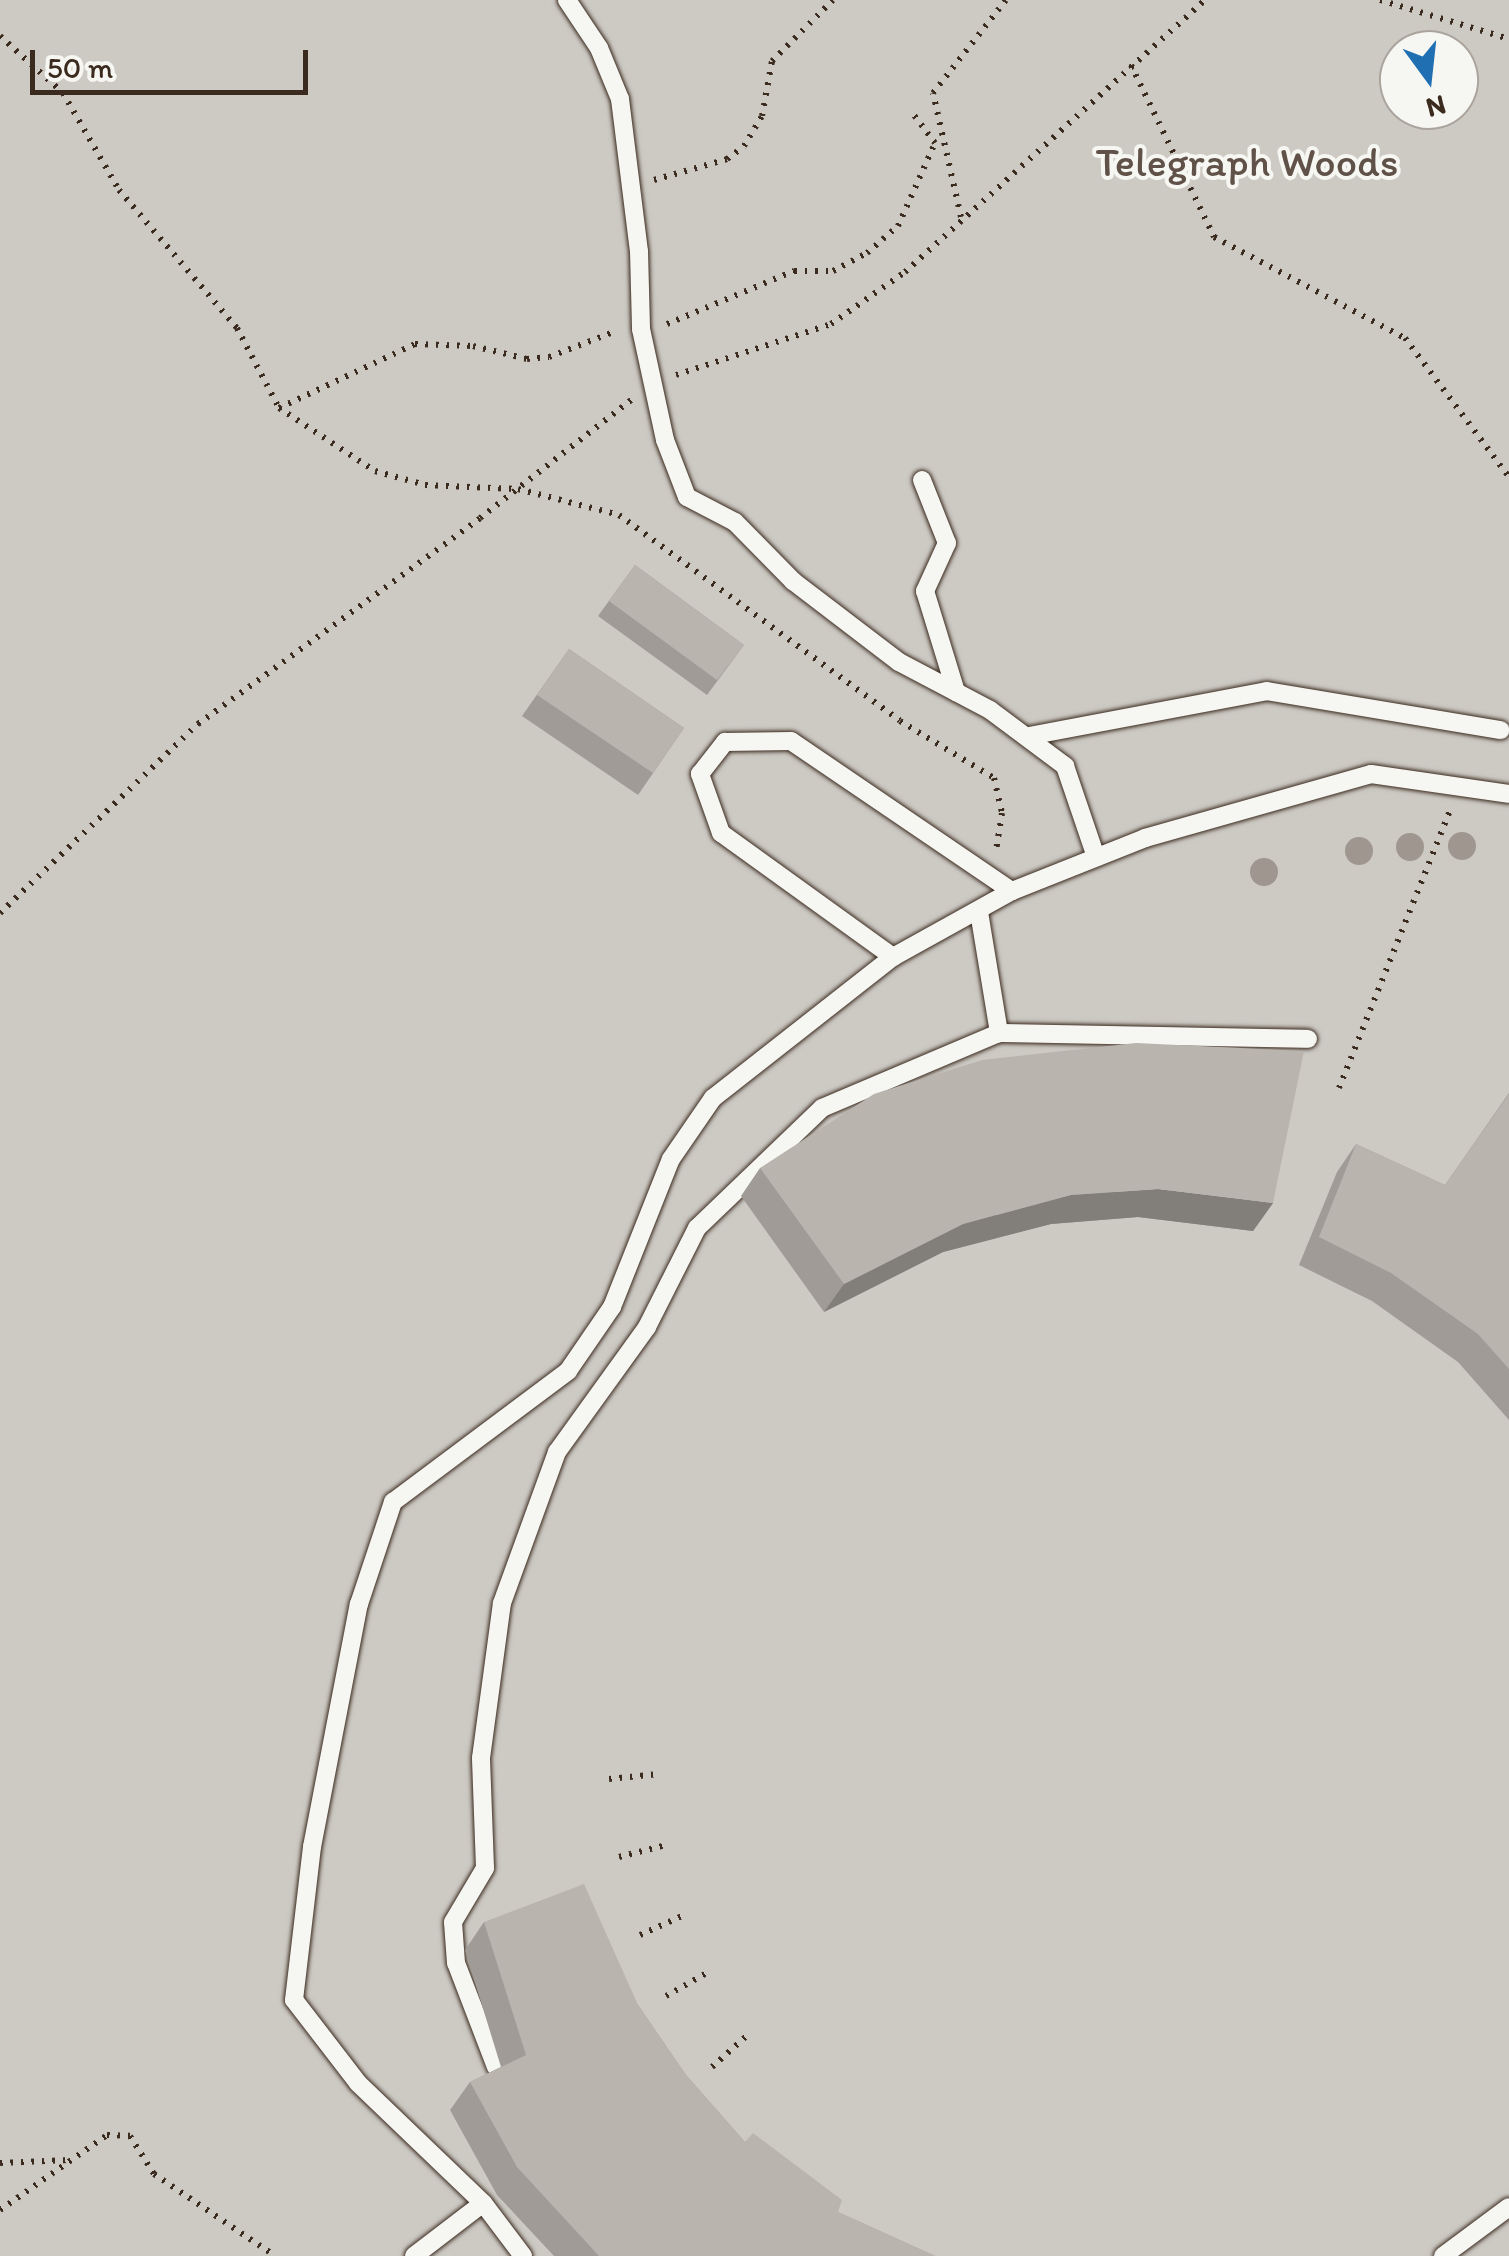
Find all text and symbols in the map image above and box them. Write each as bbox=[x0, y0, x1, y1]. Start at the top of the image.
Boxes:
scale bar bbox=[35, 30, 312, 92]
north arrow bbox=[1379, 30, 1479, 130]
text: 50 m bbox=[47, 49, 113, 86]
text: N bbox=[1423, 88, 1450, 126]
park label: Telegraph Woods bbox=[1095, 137, 1399, 187]

